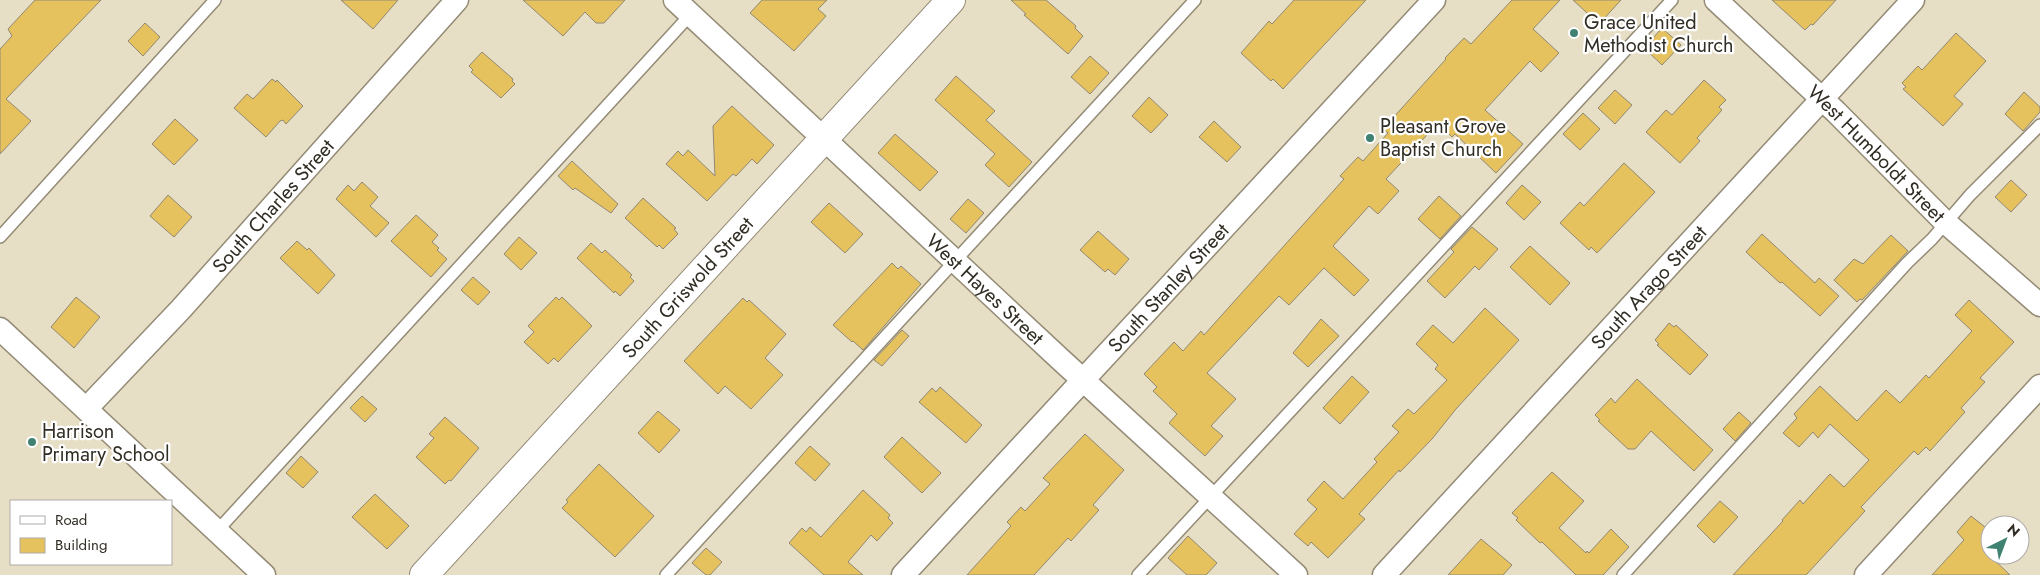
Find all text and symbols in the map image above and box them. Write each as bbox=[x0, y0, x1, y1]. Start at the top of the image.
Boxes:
place label: Grace United Methodist Church bbox=[1584, 8, 1734, 60]
marker: Grace United Methodist Church bbox=[1568, 27, 1580, 39]
street label: West Humboldt Street bbox=[1801, 78, 1952, 229]
place label: Pleasant Grove Baptist Church bbox=[1380, 112, 1506, 164]
marker: Pleasant Grove Baptist Church bbox=[1364, 132, 1376, 144]
street label: South Charles Street bbox=[206, 133, 341, 280]
street label: South Griswold Street bbox=[615, 210, 761, 365]
street label: South Stanley Street bbox=[1101, 217, 1236, 359]
street label: South Arago Street bbox=[1584, 219, 1714, 356]
street label: West Hayes Street bbox=[919, 227, 1050, 352]
place label: Harrison Primary School bbox=[42, 417, 170, 469]
marker: Harrison Primary School bbox=[26, 436, 38, 448]
legend bbox=[10, 500, 172, 565]
text: Road bbox=[55, 509, 87, 531]
north arrow bbox=[1980, 515, 2030, 565]
text: N bbox=[2003, 519, 2025, 541]
text: Building bbox=[55, 534, 107, 556]

